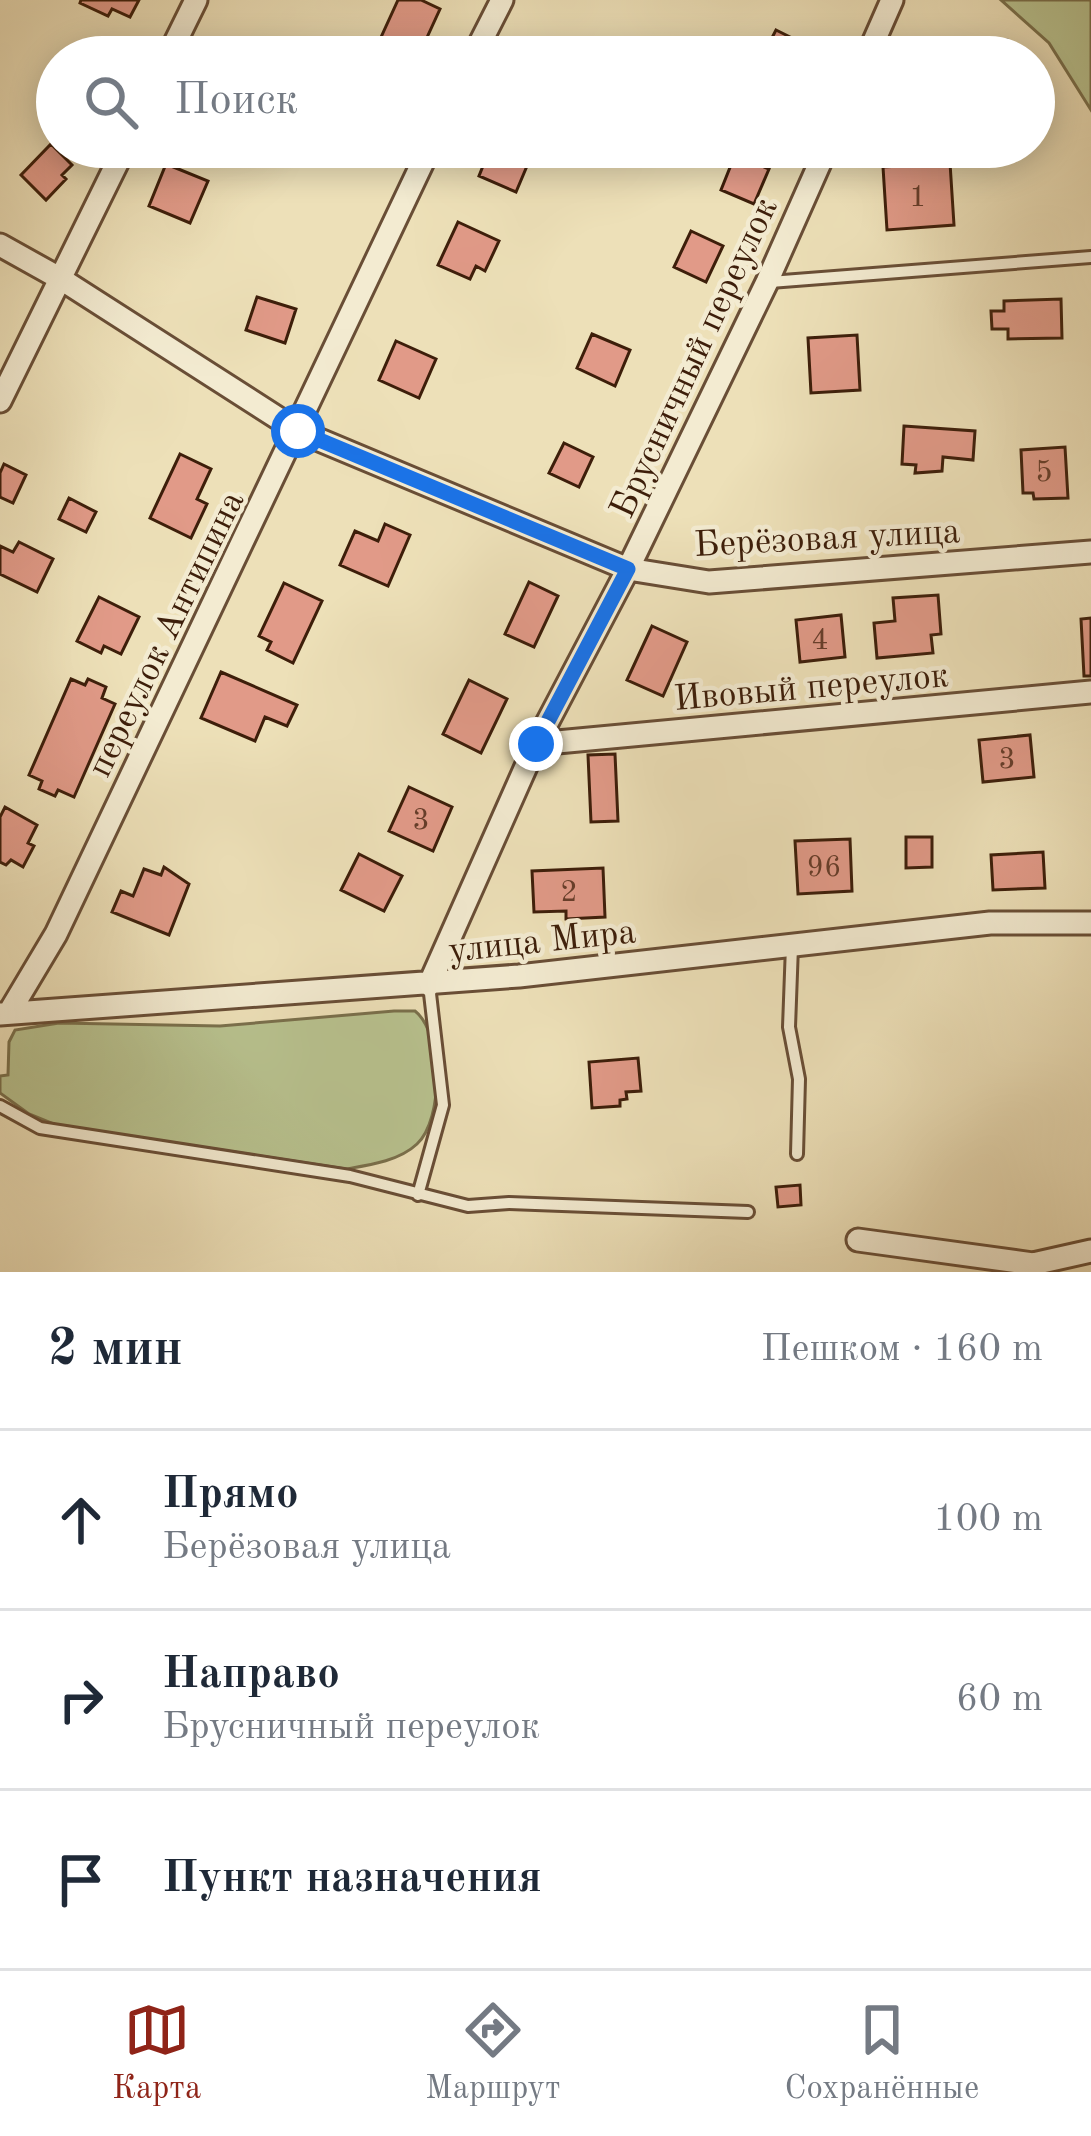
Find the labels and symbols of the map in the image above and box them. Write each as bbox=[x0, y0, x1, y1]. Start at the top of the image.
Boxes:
house number: 1 bbox=[909, 183, 927, 213]
street label: Брусничный переулок bbox=[606, 193, 786, 524]
route start bbox=[271, 404, 325, 458]
house number: 5 bbox=[1035, 458, 1053, 488]
street label: переулок Антипина bbox=[83, 486, 252, 783]
street label: Берёзовая улица bbox=[693, 515, 962, 565]
house number: 4 bbox=[811, 626, 829, 656]
street label: Ивовый переулок bbox=[672, 659, 950, 719]
route end bbox=[509, 717, 563, 771]
house number: 3 bbox=[998, 745, 1016, 775]
house number: 3 bbox=[412, 806, 430, 836]
house number: 96 bbox=[807, 853, 841, 883]
house number: 2 bbox=[560, 878, 578, 908]
street label: улица Мира bbox=[447, 915, 638, 971]

